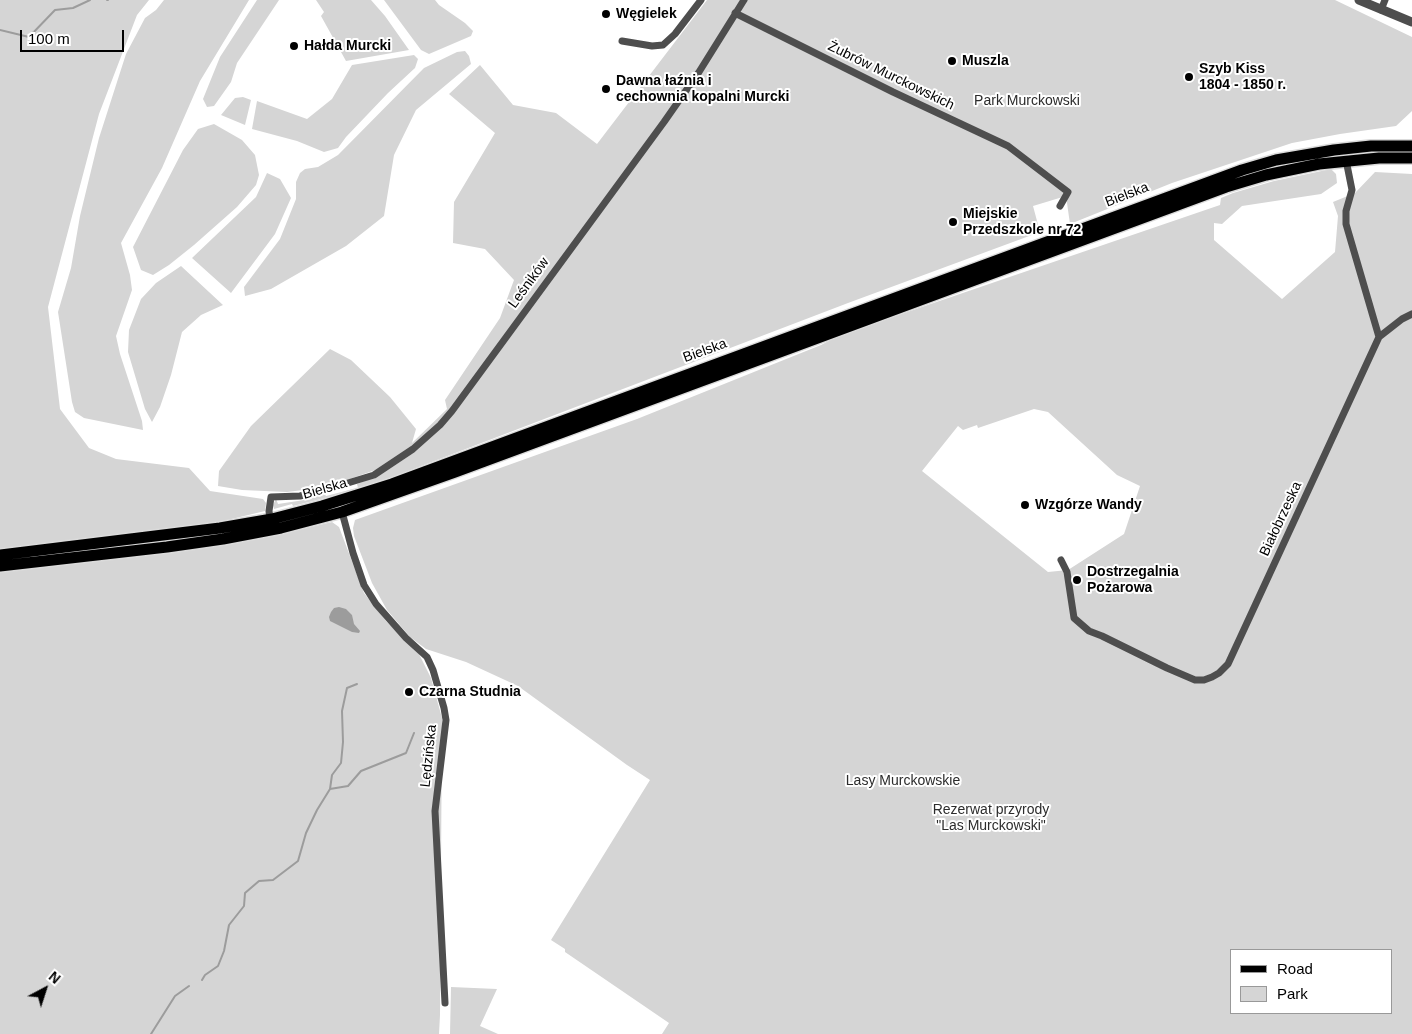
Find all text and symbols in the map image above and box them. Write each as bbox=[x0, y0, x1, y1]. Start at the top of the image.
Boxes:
place label: Węgielek bbox=[616, 6, 677, 22]
marker: Węgielek bbox=[600, 8, 612, 20]
scale bar bbox=[22, 20, 126, 52]
text: 100 m bbox=[28, 30, 70, 47]
place label: Hałda Murcki bbox=[304, 38, 391, 54]
street label: Żubrów Murckowskich bbox=[825, 38, 957, 114]
marker: Hałda Murcki bbox=[288, 40, 300, 52]
place label: Muszla bbox=[962, 53, 1009, 69]
marker: Muszla bbox=[946, 55, 958, 67]
place label: Szyb Kiss 1804 - 1850 r. bbox=[1199, 61, 1286, 94]
marker: Szyb Kiss 1804 - 1850 r. bbox=[1183, 71, 1195, 83]
place label: Dawna łaźnia i cechownia kopalni Murcki bbox=[616, 73, 789, 105]
marker: Dawna łaźnia i cechownia kopalni Murcki bbox=[600, 83, 612, 95]
park label: Park Murckowski bbox=[974, 93, 1080, 109]
street label: Bielska bbox=[1103, 179, 1151, 211]
place label: Miejskie Przedszkole nr 72 bbox=[963, 206, 1081, 238]
marker: Miejskie Przedszkole nr 72 bbox=[947, 216, 959, 228]
street label: Leśników bbox=[505, 254, 553, 312]
street label: Bielska bbox=[681, 335, 729, 367]
street label: Bielska bbox=[301, 475, 349, 503]
street label: Białobrzeska bbox=[1256, 479, 1306, 559]
place label: Wzgórze Wandy bbox=[1035, 497, 1142, 513]
marker: Wzgórze Wandy bbox=[1019, 499, 1031, 511]
place label: Dostrzegalnia Pożarowa bbox=[1087, 564, 1179, 596]
marker: Dostrzegalnia Pożarowa bbox=[1071, 574, 1083, 586]
place label: Czarna Studnia bbox=[419, 684, 521, 700]
marker: Czarna Studnia bbox=[403, 686, 415, 698]
street label: Lędzińska bbox=[417, 724, 441, 788]
park label: Lasy Murckowskie bbox=[846, 773, 960, 789]
park label: Rezerwat przyrody "Las Murckowski" bbox=[933, 802, 1049, 834]
legend bbox=[1230, 949, 1392, 1014]
text: Road bbox=[1277, 960, 1313, 977]
north arrow bbox=[20, 964, 70, 1014]
text: N bbox=[46, 968, 64, 987]
text: Park bbox=[1277, 985, 1308, 1002]

